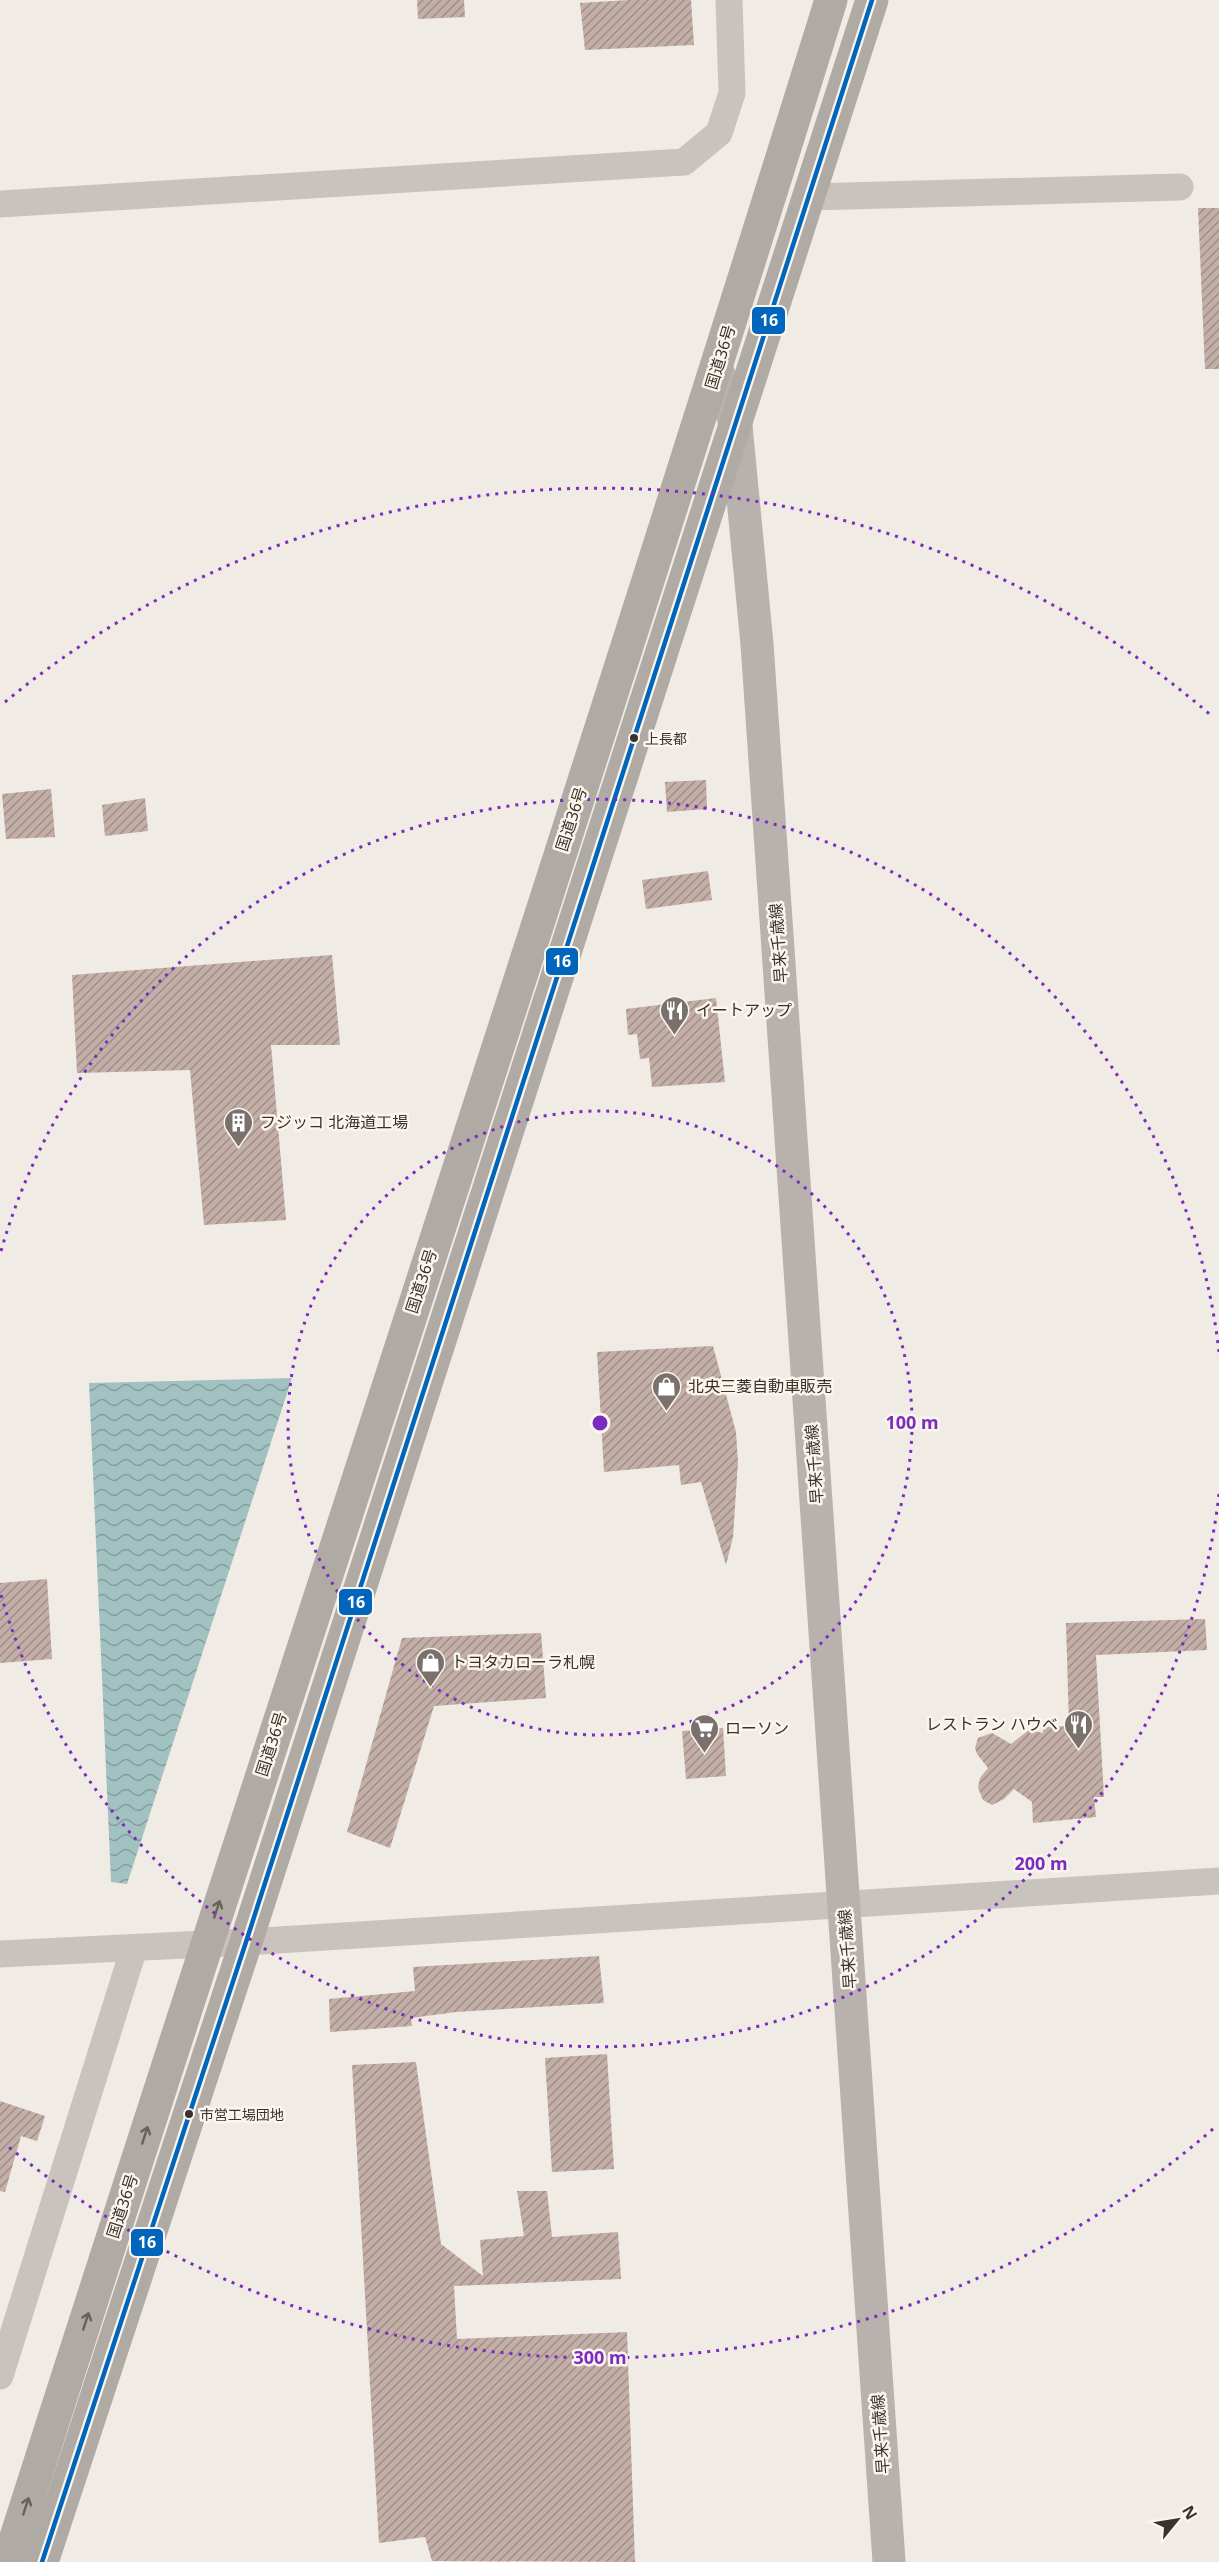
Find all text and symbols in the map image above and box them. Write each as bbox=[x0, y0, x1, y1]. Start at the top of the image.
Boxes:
line badge: 16 bbox=[751, 306, 786, 335]
text: 16 bbox=[760, 309, 778, 331]
street label: 国道36号 bbox=[700, 322, 740, 392]
place label: 上長都 bbox=[645, 729, 687, 748]
marker: 上長都 bbox=[628, 732, 640, 744]
street label: 国道36号 bbox=[550, 784, 592, 854]
street label: 早来千歳線 bbox=[764, 902, 792, 984]
line badge: 16 bbox=[545, 947, 579, 976]
text: 16 bbox=[553, 950, 571, 972]
restaurant icon: イートアップ bbox=[659, 994, 691, 1036]
place label: イートアップ bbox=[696, 999, 792, 1021]
building icon: フジッコ 北海道工場 bbox=[223, 1106, 255, 1148]
place label: フジッコ 北海道工場 bbox=[260, 1111, 408, 1133]
street label: 国道36号 bbox=[400, 1246, 442, 1316]
shop icon: 北央三菱自動車販売 bbox=[651, 1370, 683, 1412]
place label: 北央三菱自動車販売 bbox=[688, 1375, 832, 1397]
text: 100 m bbox=[885, 1410, 939, 1434]
centre of rings bbox=[590, 1413, 610, 1433]
street label: 早来千歳線 bbox=[800, 1423, 828, 1505]
line badge: 16 bbox=[338, 1588, 373, 1616]
text: 16 bbox=[347, 1591, 365, 1613]
shop icon: トヨタカローラ札幌 bbox=[414, 1646, 446, 1688]
place label: トヨタカローラ札幌 bbox=[451, 1651, 595, 1673]
restaurant icon: レストラン ハウベ bbox=[1063, 1708, 1095, 1750]
street label: 国道36号 bbox=[250, 1709, 292, 1779]
supermarket icon: ローソン bbox=[688, 1712, 720, 1754]
place label: レストラン ハウベ bbox=[926, 1713, 1058, 1735]
place label: ローソン bbox=[725, 1717, 789, 1739]
text: 200 m bbox=[1014, 1851, 1068, 1875]
one-way arrow bbox=[212, 1900, 223, 1919]
street label: 早来千歳線 bbox=[833, 1908, 861, 1990]
place label: 市営工場団地 bbox=[200, 2105, 284, 2124]
marker: 市営工場団地 bbox=[183, 2108, 195, 2120]
one-way arrow bbox=[140, 2126, 151, 2145]
street label: 国道36号 bbox=[101, 2171, 143, 2241]
line badge: 16 bbox=[130, 2228, 164, 2257]
text: 16 bbox=[138, 2231, 156, 2253]
one-way arrow bbox=[81, 2312, 92, 2331]
text: 300 m bbox=[573, 2345, 627, 2369]
street label: 早来千歳線 bbox=[866, 2393, 894, 2475]
north arrow bbox=[1147, 2490, 1207, 2550]
one-way arrow bbox=[21, 2497, 32, 2516]
text: N bbox=[1177, 2501, 1203, 2524]

